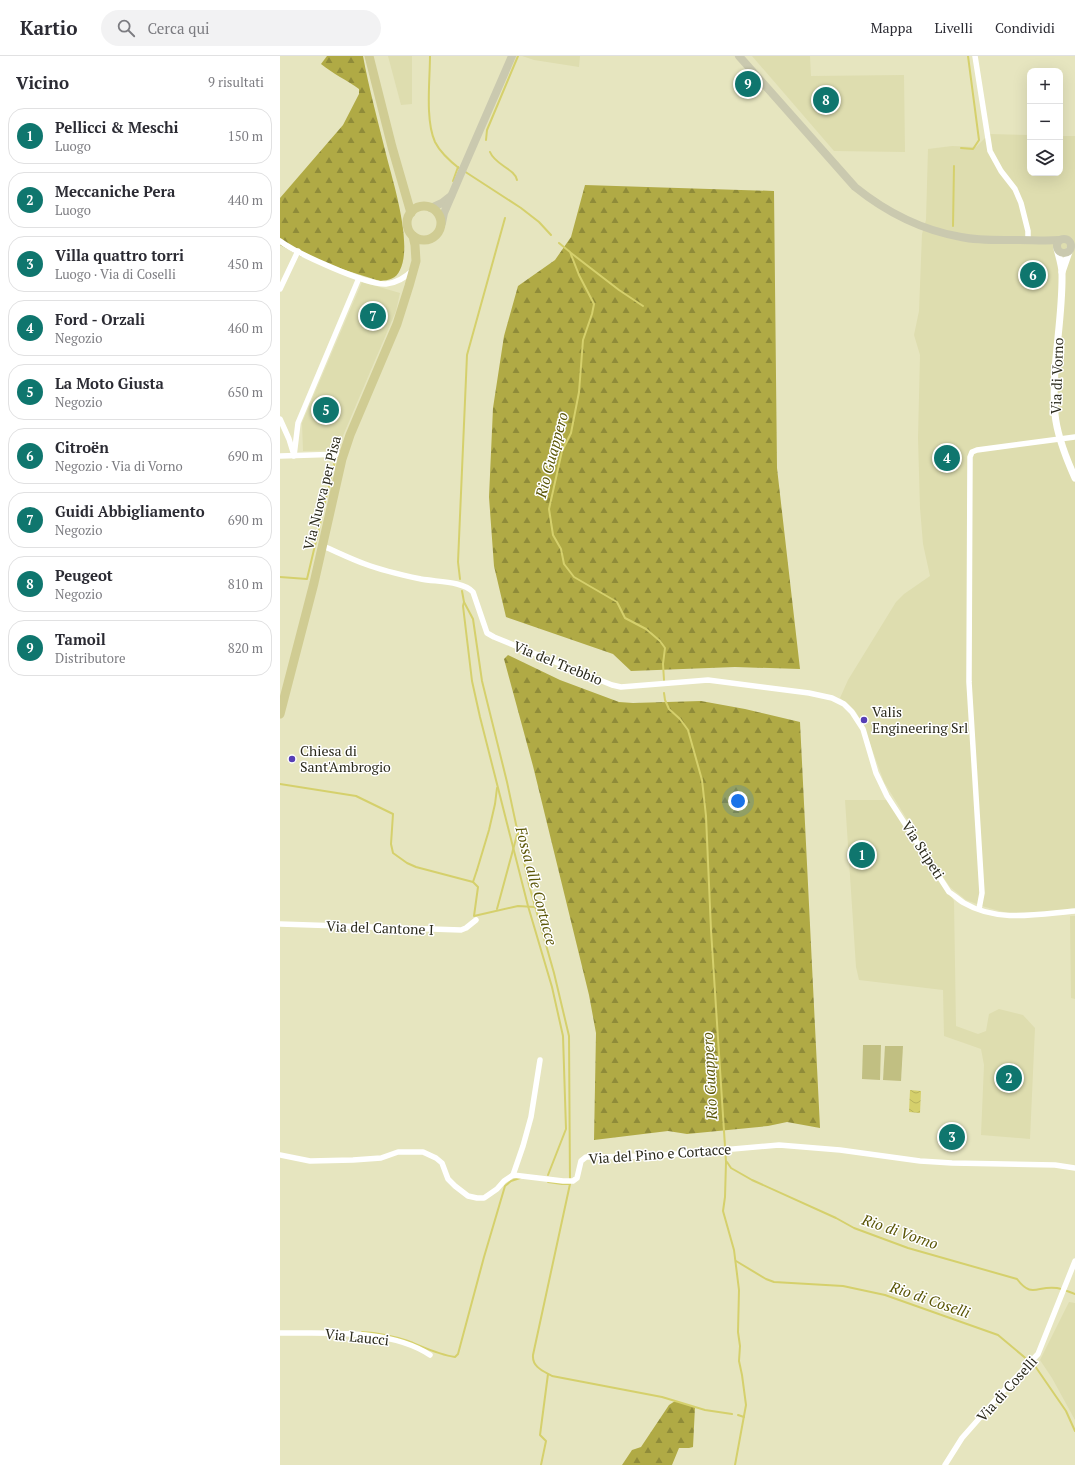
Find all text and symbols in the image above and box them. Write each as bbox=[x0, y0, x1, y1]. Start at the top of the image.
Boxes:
search box bbox=[101, 10, 381, 46]
text: Kartio bbox=[20, 15, 77, 40]
icon: search bbox=[115, 17, 137, 39]
text: Cerca qui bbox=[147, 18, 210, 38]
text: Mappa bbox=[870, 18, 913, 37]
text: Livelli bbox=[935, 18, 973, 37]
text: Condividi bbox=[995, 18, 1055, 37]
map controls bbox=[1027, 68, 1063, 176]
button: + bbox=[1027, 68, 1063, 104]
pin: 9 bbox=[735, 69, 761, 99]
text: Vicino bbox=[16, 71, 69, 94]
text: 9 risultati bbox=[208, 73, 264, 91]
pin: 8 bbox=[813, 85, 839, 115]
button: − bbox=[1027, 104, 1063, 140]
text: Pellicci & Meschi bbox=[55, 117, 179, 137]
text: 1 bbox=[26, 127, 34, 145]
text: 150 m bbox=[228, 127, 263, 145]
text: Luogo bbox=[55, 137, 91, 155]
button: layers bbox=[1027, 140, 1063, 176]
text: Meccaniche Pera bbox=[55, 181, 175, 201]
text: 2 bbox=[26, 191, 34, 209]
text: 440 m bbox=[228, 191, 263, 209]
text: Luogo bbox=[55, 201, 91, 219]
text: Villa quattro torri bbox=[55, 245, 184, 265]
text: 3 bbox=[26, 255, 34, 273]
text: 450 m bbox=[228, 255, 263, 273]
pin: 6 bbox=[1020, 260, 1046, 290]
text: Luogo · Via di Coselli bbox=[55, 265, 176, 283]
pin: 7 bbox=[360, 301, 386, 331]
text: Ford - Orzali bbox=[55, 309, 145, 329]
text: 4 bbox=[26, 319, 34, 337]
text: 460 m bbox=[228, 319, 263, 337]
text: Negozio bbox=[55, 329, 102, 347]
street label: Via di Vorno bbox=[1046, 337, 1067, 415]
text: La Moto Giusta bbox=[55, 373, 164, 393]
text: 5 bbox=[26, 383, 34, 401]
text: 650 m bbox=[228, 383, 263, 401]
text: Negozio bbox=[55, 393, 102, 411]
pin: 5 bbox=[313, 395, 339, 425]
water label: Rio Guappero bbox=[530, 409, 572, 501]
street label: Via Nuova per Pisa bbox=[298, 434, 345, 552]
text: Citroën bbox=[55, 437, 109, 457]
pin: 4 bbox=[934, 443, 960, 473]
text: 6 bbox=[26, 447, 34, 465]
text: 690 m bbox=[228, 447, 263, 465]
text: Negozio · Via di Vorno bbox=[55, 457, 183, 475]
text: Guidi Abbigliamento bbox=[55, 501, 205, 521]
text: 7 bbox=[26, 511, 34, 529]
text: 690 m bbox=[228, 511, 263, 529]
text: Negozio bbox=[55, 521, 102, 539]
text: Peugeot bbox=[55, 565, 113, 585]
text: 8 bbox=[26, 575, 34, 593]
text: 810 m bbox=[228, 575, 263, 593]
text: Negozio bbox=[55, 585, 102, 603]
text: Tamoil bbox=[55, 629, 106, 649]
street label: Via del Trebbio bbox=[511, 636, 606, 689]
text: 9 bbox=[26, 639, 34, 657]
text: 820 m bbox=[228, 639, 263, 657]
text: Distributore bbox=[55, 649, 126, 667]
place label: Valis Engineering Srl bbox=[872, 702, 968, 737]
marker: Valis Engineering Srl bbox=[859, 715, 869, 725]
place label: Chiesa di Sant'Ambrogio bbox=[300, 741, 391, 776]
marker: Chiesa di Sant'Ambrogio bbox=[287, 754, 297, 764]
your location bbox=[728, 791, 748, 811]
street label: Via Stipeti bbox=[898, 817, 949, 882]
water label: Fossa alle Cortacce bbox=[511, 823, 562, 947]
pin: 1 bbox=[849, 840, 875, 870]
street label: Via del Cantone I bbox=[326, 916, 434, 939]
water label: Rio Guappero bbox=[697, 1031, 721, 1121]
pin: 2 bbox=[996, 1063, 1022, 1093]
pin: 3 bbox=[939, 1122, 965, 1152]
street label: Via del Pino e Cortacce bbox=[588, 1139, 732, 1168]
water label: Rio di Vorno bbox=[859, 1208, 941, 1253]
water label: Rio di Coselli bbox=[887, 1276, 974, 1322]
street label: Via Laucci bbox=[324, 1324, 390, 1349]
street label: Via di Coselli bbox=[972, 1352, 1041, 1425]

